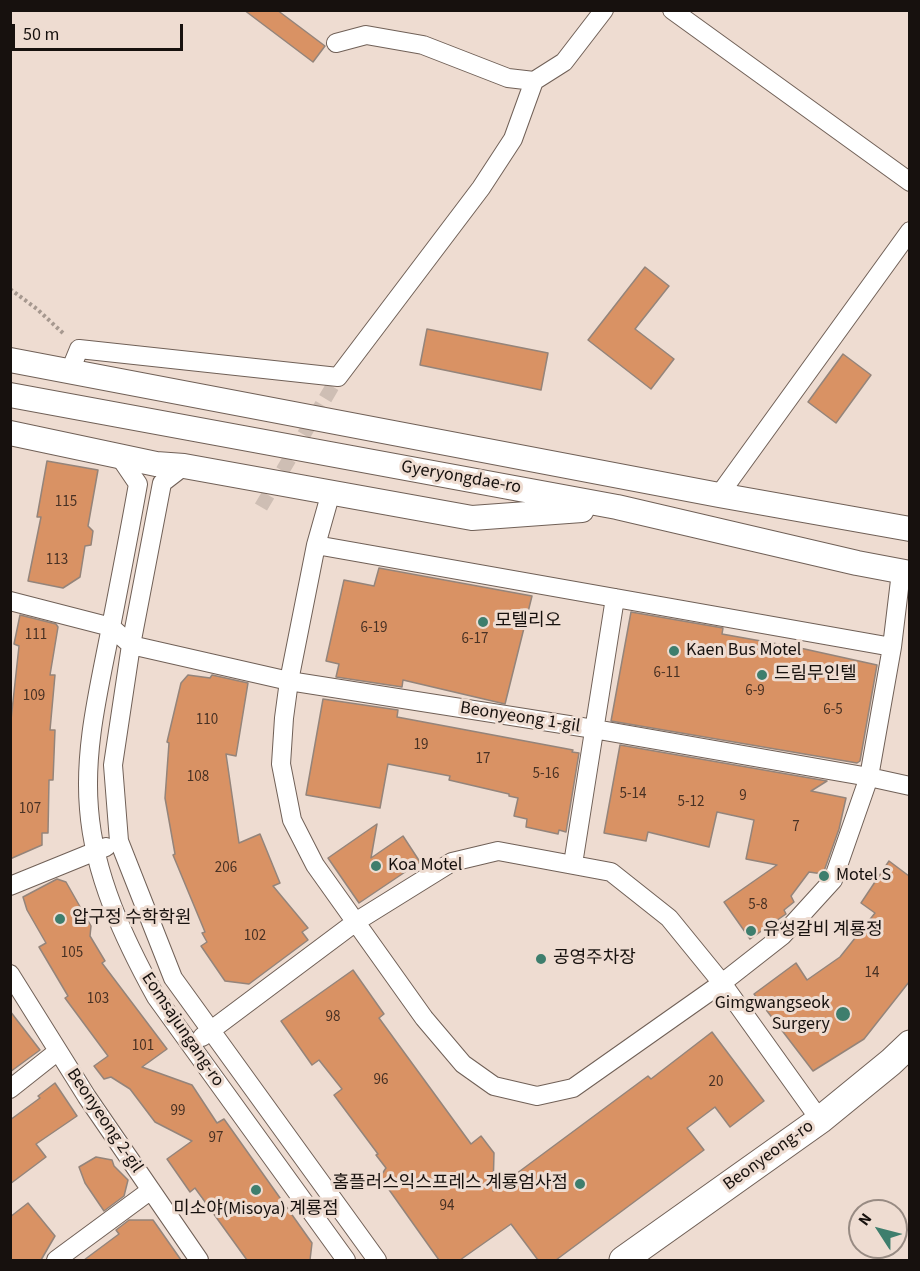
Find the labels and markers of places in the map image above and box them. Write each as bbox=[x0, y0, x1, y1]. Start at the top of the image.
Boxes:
place label: 모텔리오 bbox=[495, 611, 561, 633]
marker: 모텔리오 bbox=[476, 615, 490, 629]
place label: Kaen Bus Motel bbox=[686, 640, 801, 662]
marker: Kaen Bus Motel bbox=[667, 644, 681, 658]
place label: 드림무인텔 bbox=[774, 664, 857, 686]
marker: 드림무인텔 bbox=[755, 668, 769, 682]
place label: Koa Motel bbox=[388, 855, 462, 877]
marker: Koa Motel bbox=[369, 859, 383, 873]
place label: Motel S bbox=[836, 865, 891, 887]
marker: Motel S bbox=[817, 869, 831, 883]
place label: 압구정 수학학원 bbox=[72, 908, 192, 930]
marker: 압구정 수학학원 bbox=[53, 912, 67, 926]
place label: 유성갈비 계룡정 bbox=[763, 920, 883, 942]
marker: 유성갈비 계룡정 bbox=[744, 924, 758, 938]
place label: 공영주차장 bbox=[553, 948, 636, 970]
marker: 공영주차장 bbox=[534, 952, 548, 966]
place label: Gimgwangseok Surgery bbox=[715, 993, 830, 1036]
marker: Gimgwangseok Surgery bbox=[834, 1005, 852, 1023]
place label: 홈플러스익스프레스 계룡엄사점 bbox=[333, 1173, 568, 1195]
marker: 홈플러스익스프레스 계룡엄사점 bbox=[573, 1177, 587, 1191]
marker: 미소야(Misoya) 계룡점 bbox=[249, 1183, 263, 1197]
place label: 미소야(Misoya) 계룡점 bbox=[173, 1199, 339, 1221]

